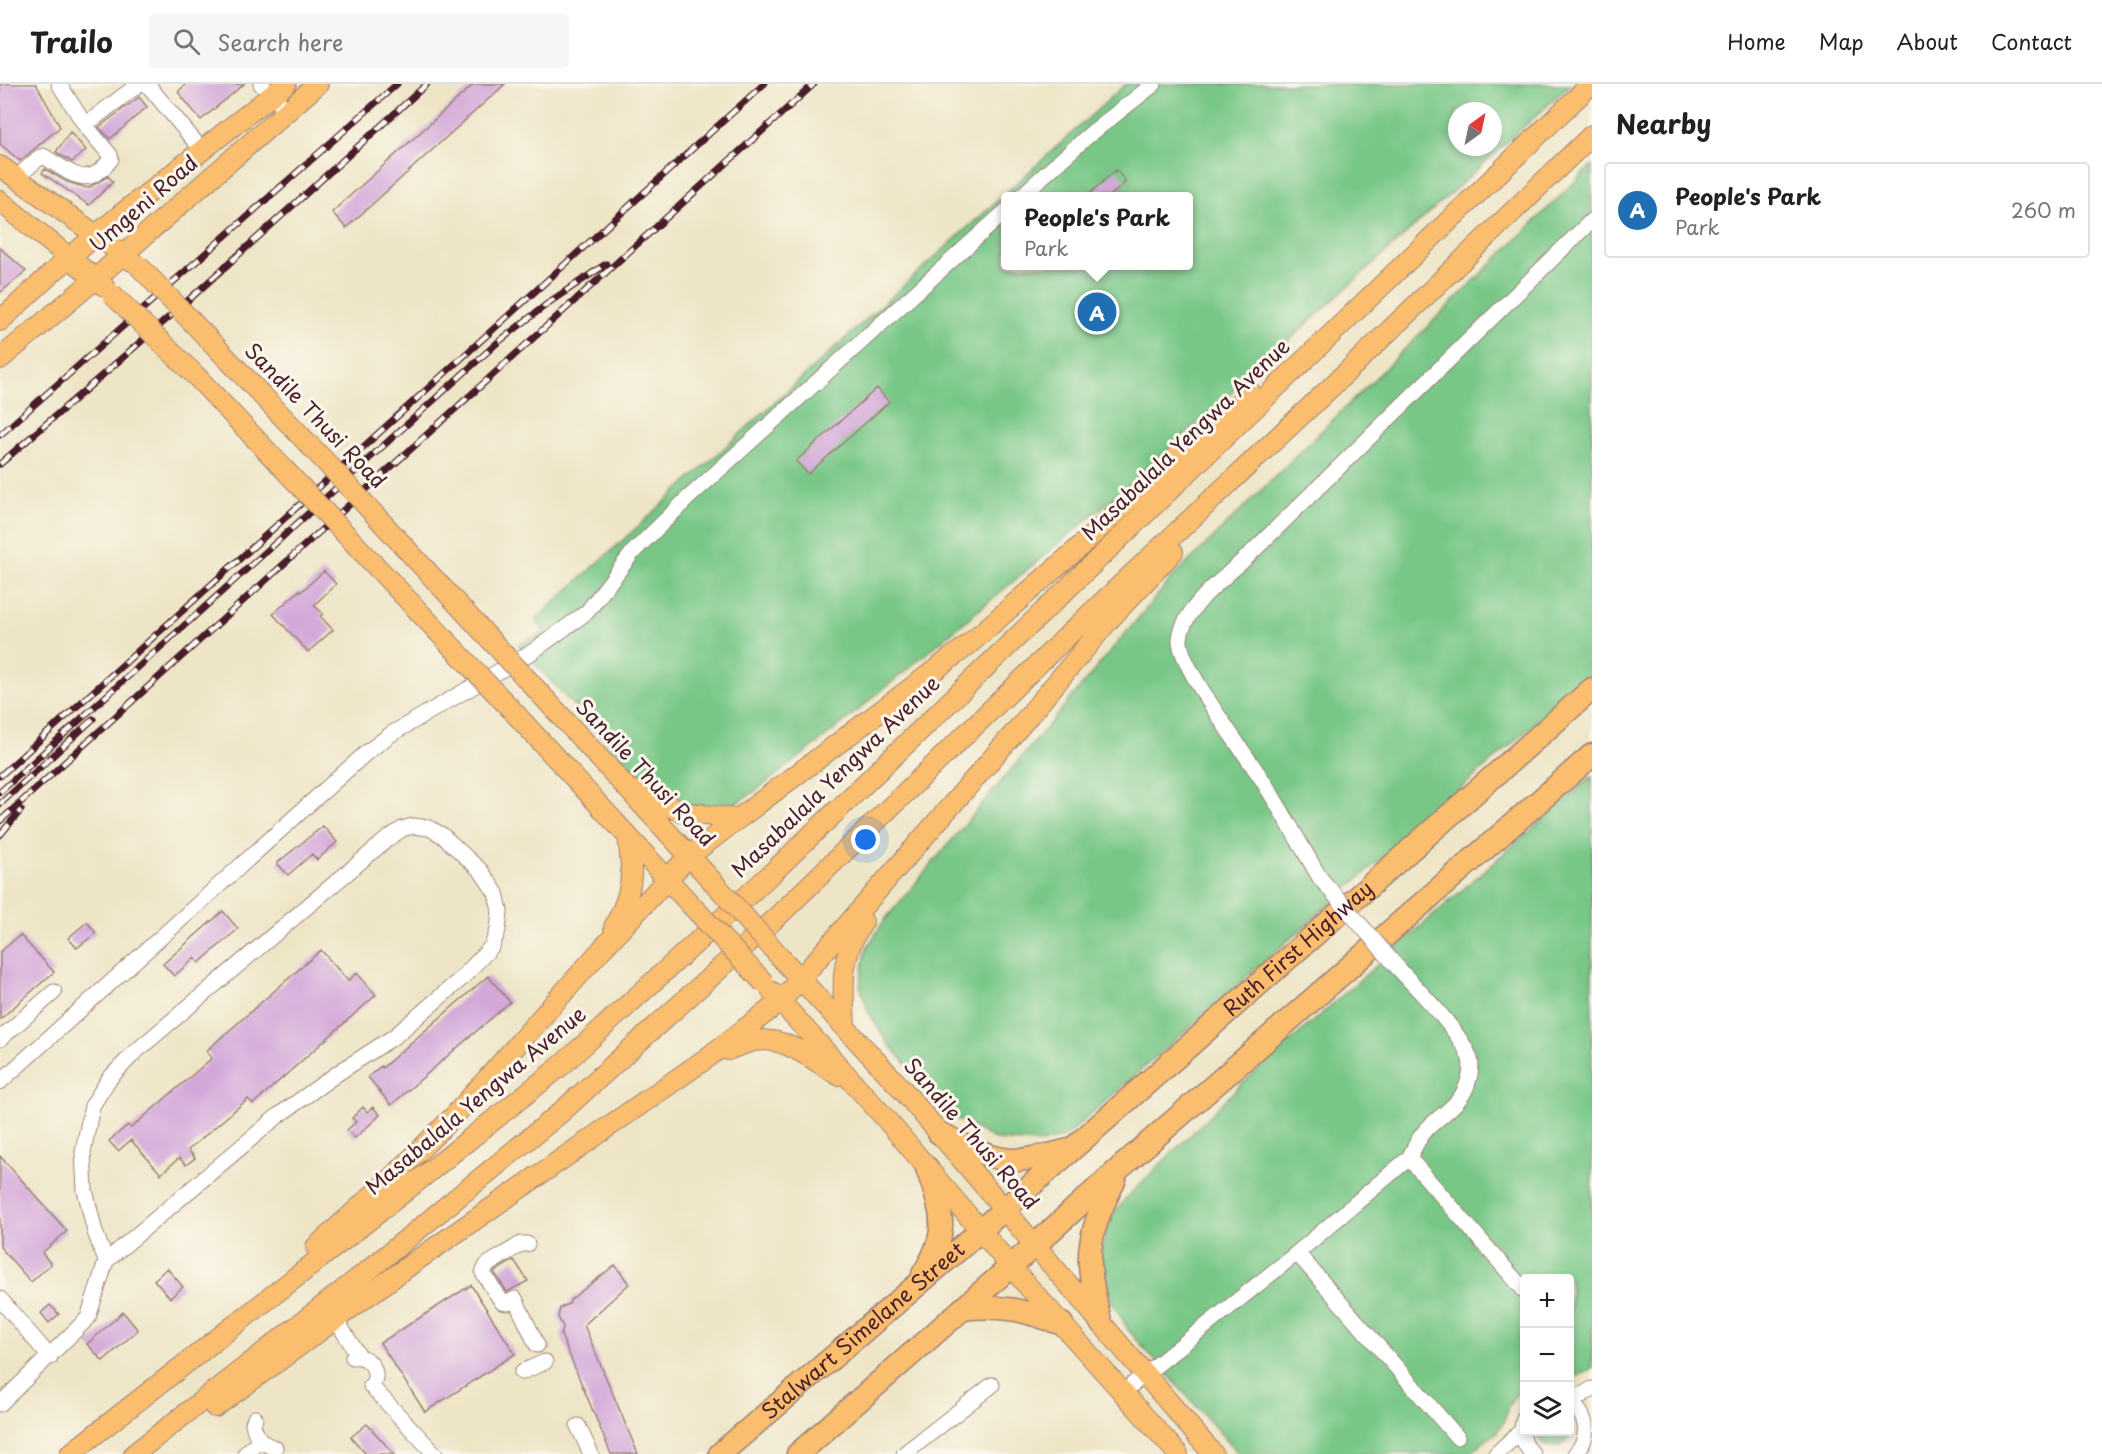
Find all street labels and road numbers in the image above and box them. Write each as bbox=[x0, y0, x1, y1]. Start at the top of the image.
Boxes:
street label: Umgeni Road bbox=[81, 146, 204, 259]
street label: Masabalala Yengwa Avenue bbox=[1073, 330, 1296, 547]
street label: Sandile Thusi Road bbox=[238, 334, 395, 495]
street label: Masabalala Yengwa Avenue bbox=[723, 667, 946, 884]
street label: Sandile Thusi Road bbox=[569, 690, 724, 853]
street label: Ruth First Highway bbox=[1215, 872, 1379, 1023]
street label: Masabalala Yengwa Avenue bbox=[357, 997, 592, 1201]
street label: Sandile Thusi Road bbox=[897, 1050, 1048, 1216]
street label: Stalwart Simelane Street bbox=[753, 1233, 971, 1426]

